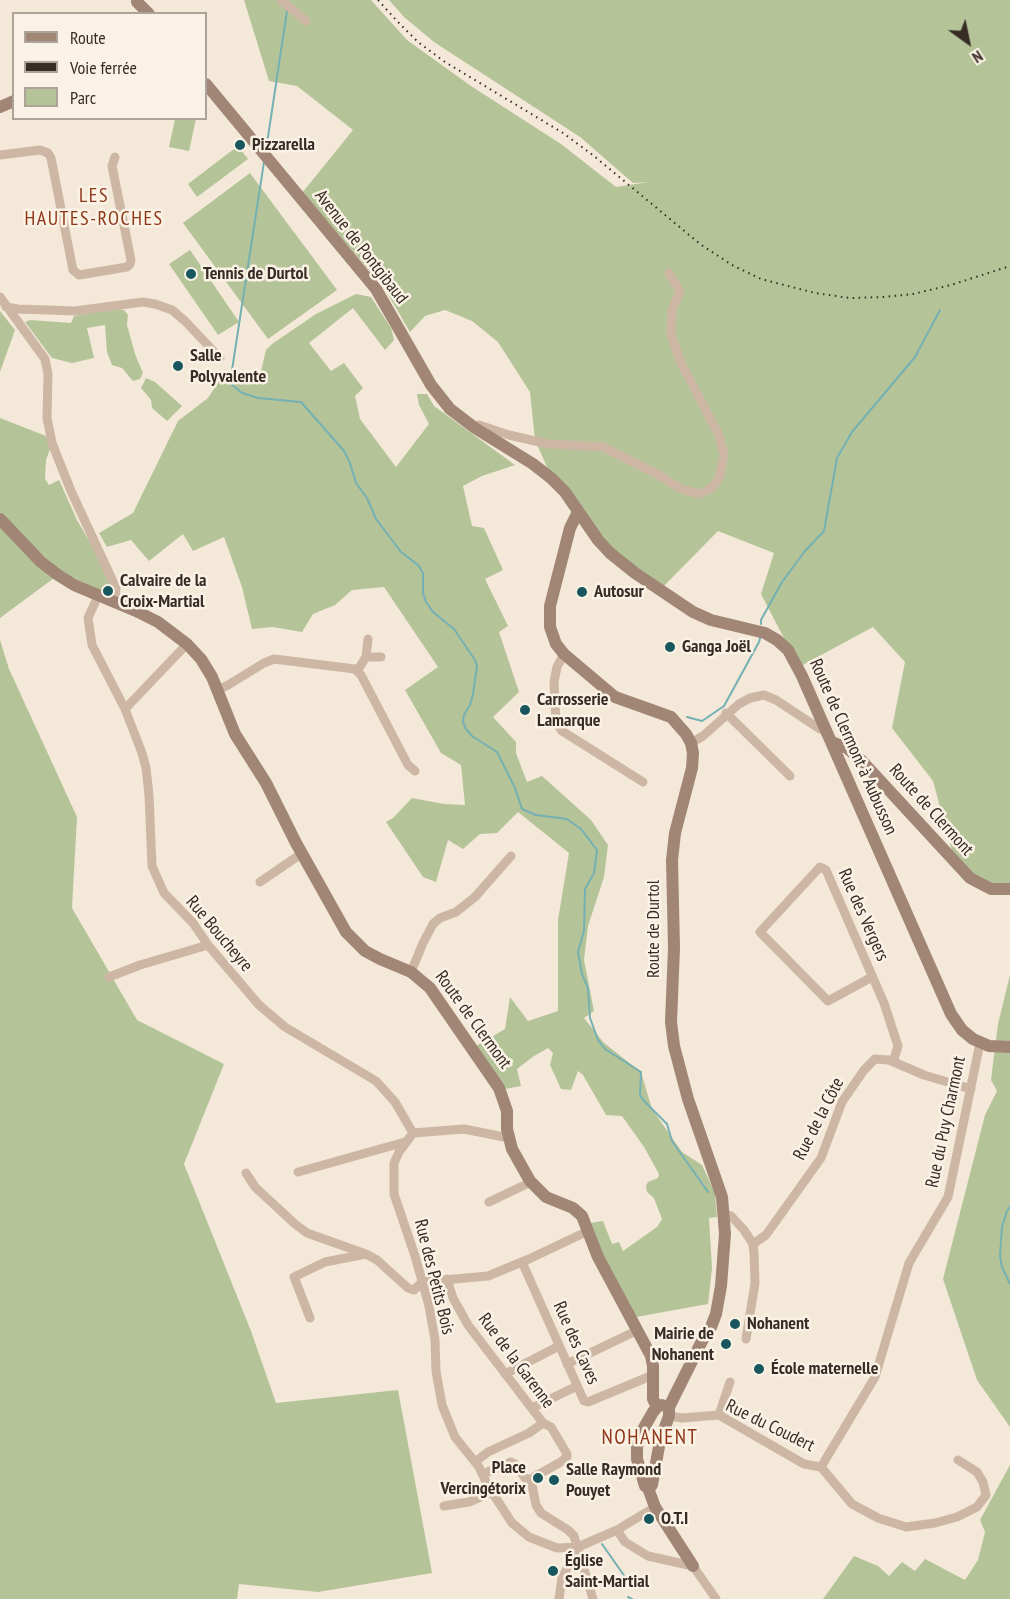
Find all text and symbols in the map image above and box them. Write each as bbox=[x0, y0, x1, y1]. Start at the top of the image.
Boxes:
legend bbox=[12, 12, 207, 120]
north arrow bbox=[938, 12, 998, 72]
text: Route bbox=[70, 26, 106, 49]
text: N bbox=[969, 46, 987, 68]
text: Voie ferrée bbox=[70, 56, 137, 79]
text: Parc bbox=[70, 86, 96, 109]
place label: Pizzarella bbox=[252, 134, 315, 156]
marker: Pizzarella bbox=[233, 138, 247, 152]
district label: LES HAUTES-ROCHES bbox=[24, 184, 164, 231]
street label: Avenue de Pontgibaud bbox=[310, 186, 412, 308]
place label: Tennis de Durtol bbox=[203, 263, 308, 285]
marker: Tennis de Durtol bbox=[184, 267, 198, 281]
place label: Salle Polyvalente bbox=[190, 345, 266, 388]
marker: Salle Polyvalente bbox=[171, 359, 185, 373]
place label: Calvaire de la Croix-Martial bbox=[120, 570, 206, 612]
place label: Autosur bbox=[594, 581, 644, 603]
marker: Calvaire de la Croix-Martial bbox=[101, 584, 115, 598]
marker: Autosur bbox=[575, 585, 589, 599]
place label: Ganga Joël bbox=[682, 636, 751, 658]
marker: Ganga Joël bbox=[663, 640, 677, 654]
street label: Route de Clermont à Aubusson bbox=[804, 656, 902, 838]
place label: Carrosserie Lamarque bbox=[537, 689, 608, 732]
marker: Carrosserie Lamarque bbox=[518, 703, 532, 717]
street label: Route de Clermont bbox=[884, 760, 978, 860]
street label: Rue des Vergers bbox=[833, 865, 893, 965]
street label: Route de Durtol bbox=[643, 880, 665, 978]
street label: Rue Boucheyre bbox=[181, 892, 257, 976]
street label: Route de Clermont bbox=[430, 967, 516, 1073]
street label: Rue du Puy Charmont bbox=[922, 1054, 970, 1190]
street label: Rue de la Côte bbox=[789, 1074, 849, 1164]
street label: Rue des Petits Bois bbox=[409, 1217, 459, 1337]
street label: Rue des Caves bbox=[548, 1298, 604, 1388]
street label: Rue de la Garenne bbox=[473, 1309, 559, 1413]
place label: Nohanent bbox=[747, 1313, 809, 1335]
marker: Nohanent bbox=[728, 1317, 742, 1331]
place label: Mairie de Nohanent bbox=[652, 1323, 714, 1366]
marker: Mairie de Nohanent bbox=[719, 1337, 733, 1351]
place label: École maternelle bbox=[771, 1358, 878, 1380]
marker: École maternelle bbox=[752, 1362, 766, 1376]
street label: Rue du Coudert bbox=[722, 1395, 818, 1457]
district label: NOHANENT bbox=[601, 1425, 699, 1451]
place label: Place Vercingétorix bbox=[441, 1457, 526, 1500]
place label: Salle Raymond Pouyet bbox=[566, 1459, 661, 1502]
marker: Place Vercingétorix bbox=[531, 1471, 545, 1485]
marker: Salle Raymond Pouyet bbox=[547, 1473, 561, 1487]
place label: O.T.I bbox=[661, 1508, 688, 1530]
marker: O.T.I bbox=[642, 1512, 656, 1526]
place label: Église Saint-Martial bbox=[565, 1550, 649, 1592]
marker: Église Saint-Martial bbox=[546, 1564, 560, 1578]

